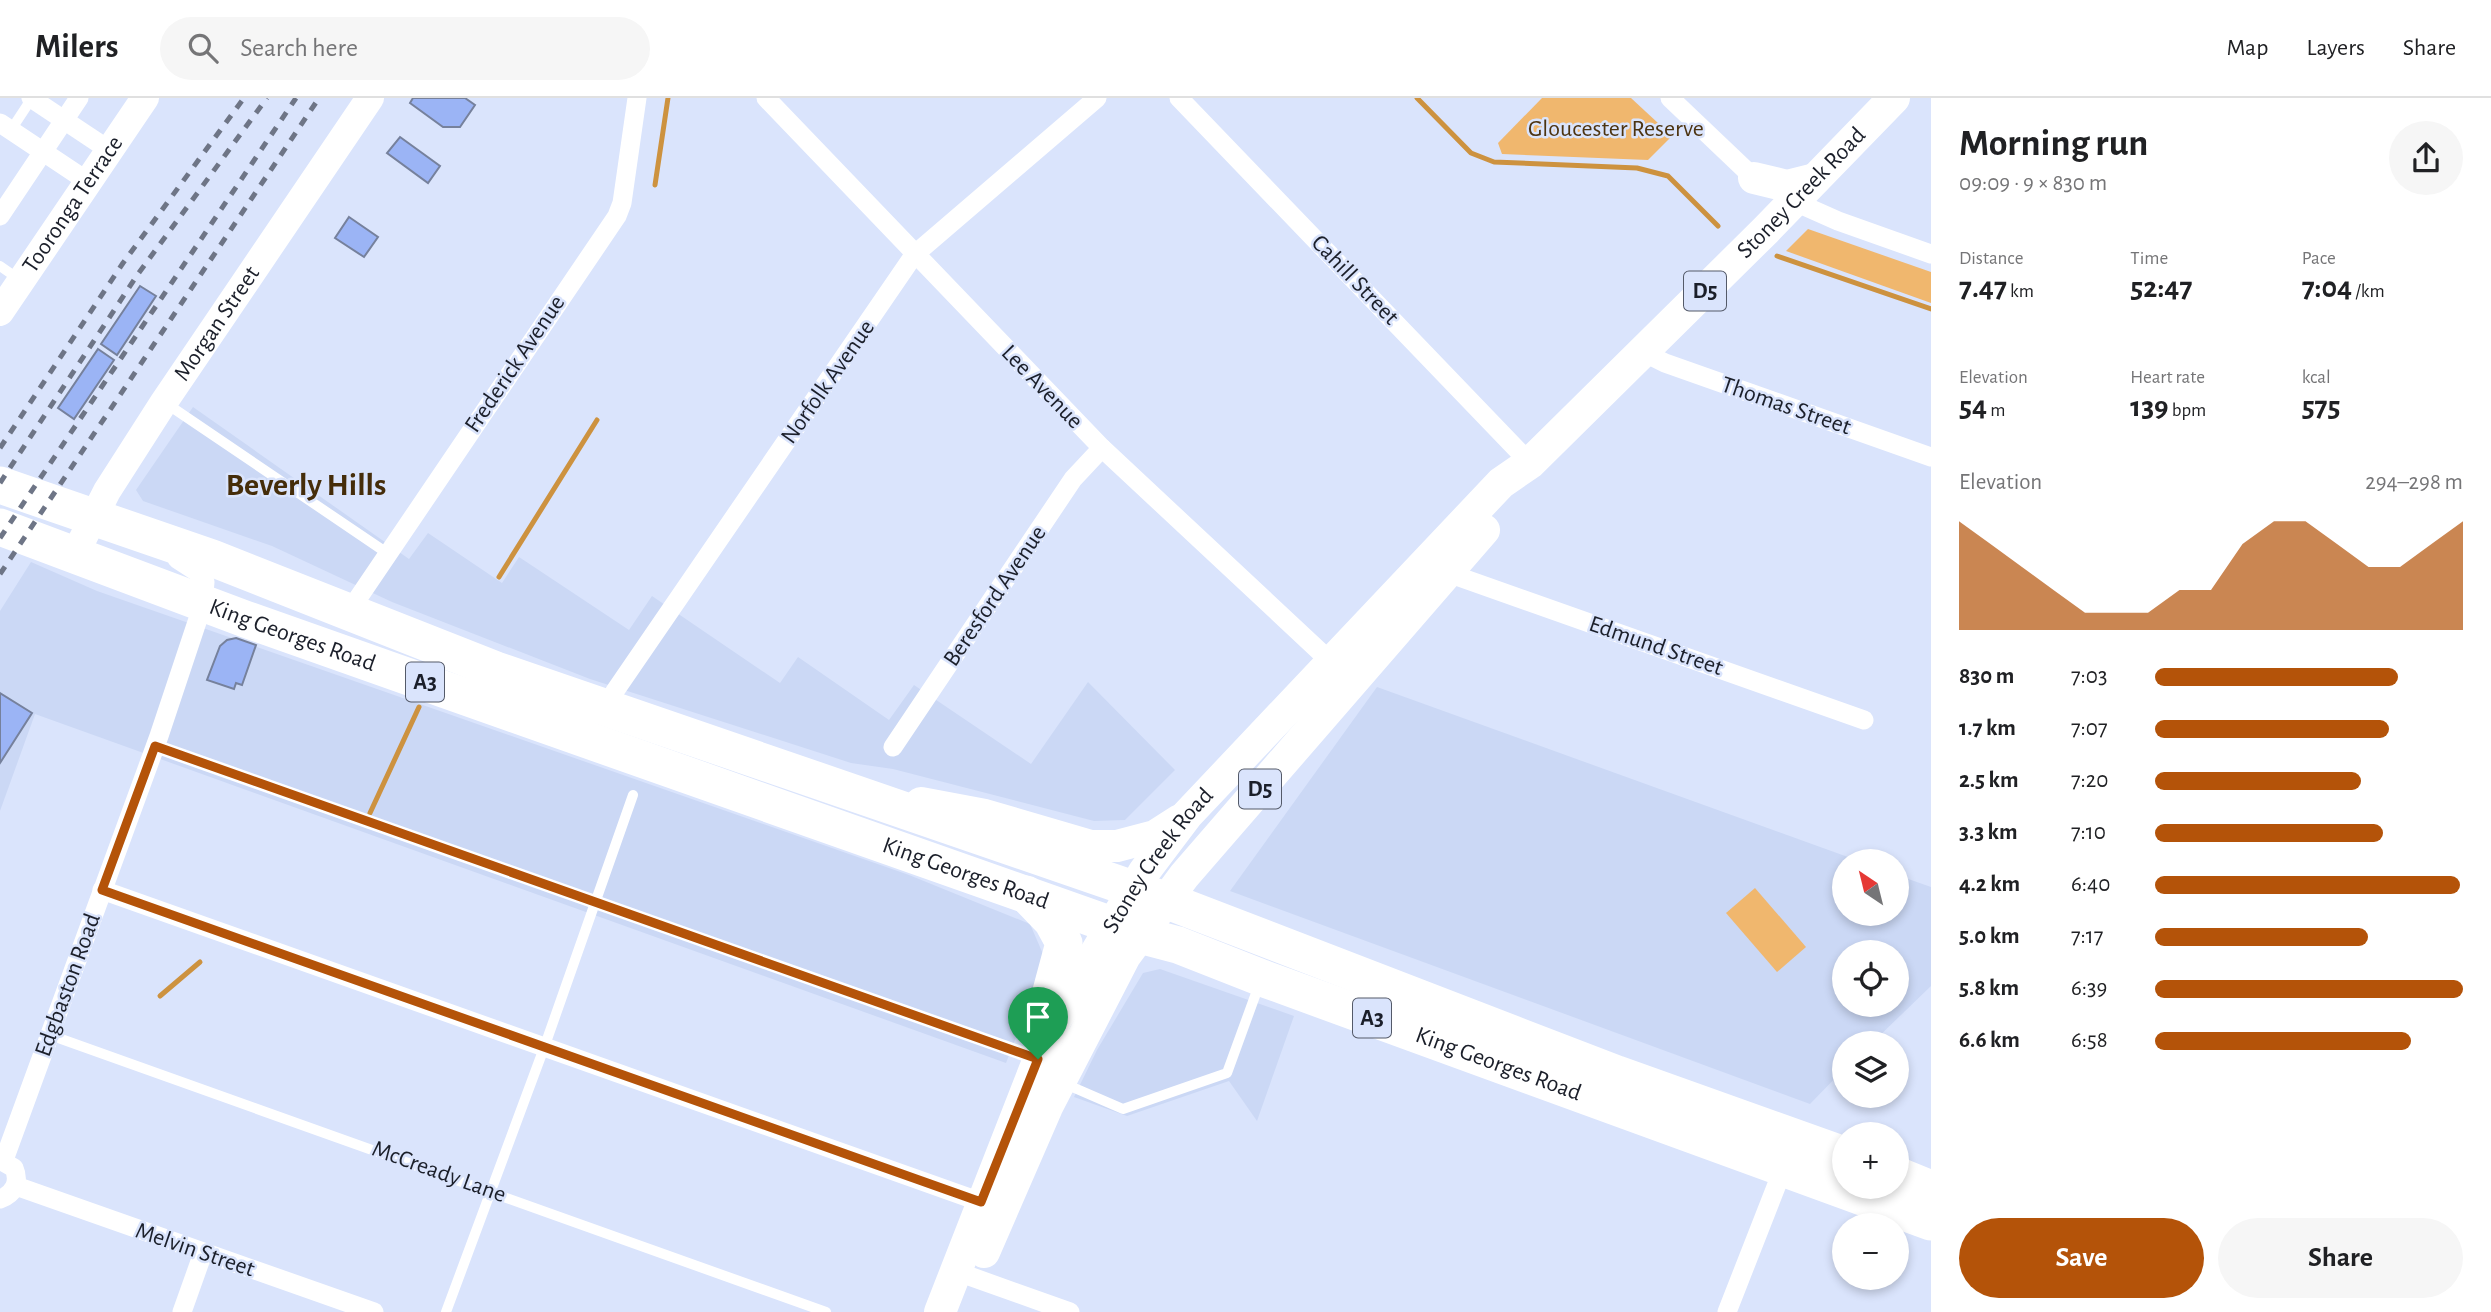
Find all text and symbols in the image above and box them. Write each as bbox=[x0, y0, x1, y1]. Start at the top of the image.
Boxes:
search box bbox=[160, 17, 650, 80]
icon: search bbox=[184, 29, 222, 67]
text: Milers bbox=[35, 31, 118, 64]
text: Search here bbox=[240, 35, 358, 61]
text: Map bbox=[2226, 36, 2268, 60]
text: Layers bbox=[2306, 36, 2365, 60]
text: Share bbox=[2403, 36, 2456, 60]
park label: Gloucester Reserve bbox=[1528, 117, 1704, 141]
button: share bbox=[2389, 121, 2463, 195]
street label: Stoney Creek Road bbox=[1733, 123, 1870, 263]
text: Morning run bbox=[1959, 125, 2148, 163]
street label: Tooronga Terrace bbox=[18, 132, 128, 277]
text: 09:09 · 9 × 830 m bbox=[1959, 172, 2107, 195]
street label: Cahill Street bbox=[1307, 231, 1404, 330]
text: Distance bbox=[1959, 249, 2023, 268]
text: Time bbox=[2130, 249, 2168, 268]
text: Pace bbox=[2302, 249, 2336, 268]
street label: Morgan Street bbox=[170, 262, 265, 385]
road number: D5 bbox=[1684, 272, 1726, 310]
text: 7.47 bbox=[1959, 273, 2007, 303]
text: 52:47 bbox=[2130, 273, 2192, 303]
text: 7:04 bbox=[2302, 273, 2352, 303]
text: km bbox=[2007, 282, 2034, 301]
text: /km bbox=[2352, 282, 2385, 301]
street label: Frederick Avenue bbox=[460, 291, 570, 437]
street label: Norfolk Avenue bbox=[777, 316, 879, 448]
street label: Lee Avenue bbox=[997, 341, 1087, 433]
text: Elevation bbox=[1959, 368, 2028, 387]
text: Heart rate bbox=[2130, 368, 2205, 387]
text: kcal bbox=[2302, 368, 2331, 387]
street label: Thomas Street bbox=[1718, 373, 1854, 439]
text: 54 bbox=[1959, 392, 1987, 422]
text: 139 bbox=[2130, 392, 2169, 422]
text: 575 bbox=[2302, 392, 2341, 422]
text: m bbox=[1987, 401, 2005, 420]
text: bpm bbox=[2169, 401, 2206, 420]
district label: Beverly Hills bbox=[226, 469, 386, 501]
text: Elevation bbox=[1959, 471, 2042, 494]
text: 294–298 m bbox=[2365, 471, 2463, 494]
street label: Beresford Avenue bbox=[939, 521, 1051, 671]
street label: King Georges Road bbox=[206, 595, 379, 676]
street label: Edmund Street bbox=[1586, 612, 1726, 680]
road number: A3 bbox=[406, 662, 444, 702]
text: 830 m bbox=[1959, 665, 2014, 688]
text: 7:03 bbox=[2071, 665, 2107, 688]
text: 1.7 km bbox=[1959, 717, 2016, 740]
text: 7:07 bbox=[2071, 717, 2108, 740]
road number: D5 bbox=[1239, 769, 1281, 808]
text: 2.5 km bbox=[1959, 769, 2018, 792]
text: 7:20 bbox=[2071, 769, 2108, 792]
street label: Stoney Creek Road bbox=[1098, 783, 1218, 937]
text: 3.3 km bbox=[1959, 821, 2018, 844]
text: 7:10 bbox=[2071, 821, 2106, 844]
street label: King Georges Road bbox=[879, 833, 1052, 914]
north arrow bbox=[1832, 849, 1909, 926]
map controls bbox=[1832, 849, 1909, 1290]
text: 4.2 km bbox=[1959, 873, 2020, 896]
text: 6:40 bbox=[2071, 873, 2110, 896]
street label: Edgbaston Road bbox=[31, 910, 105, 1060]
text: 5.0 km bbox=[1959, 925, 2020, 948]
text: 7:17 bbox=[2071, 925, 2103, 948]
button: locate bbox=[1832, 940, 1909, 1017]
text: 5.8 km bbox=[1959, 977, 2019, 1000]
text: 6:39 bbox=[2071, 977, 2107, 1000]
pin bbox=[1008, 987, 1068, 1059]
icon: arrive bbox=[1019, 998, 1057, 1036]
road number: A3 bbox=[1353, 998, 1391, 1037]
street label: King Georges Road bbox=[1412, 1023, 1585, 1105]
text: 6.6 km bbox=[1959, 1029, 2020, 1052]
text: 6:58 bbox=[2071, 1029, 2108, 1052]
button: layers bbox=[1832, 1031, 1909, 1108]
button: + bbox=[1832, 1122, 1909, 1199]
street label: McCready Lane bbox=[369, 1137, 509, 1207]
button: − bbox=[1832, 1213, 1909, 1290]
street label: Melvin Street bbox=[132, 1218, 258, 1282]
button: Save bbox=[1959, 1218, 2204, 1298]
button: Share bbox=[2218, 1218, 2463, 1298]

